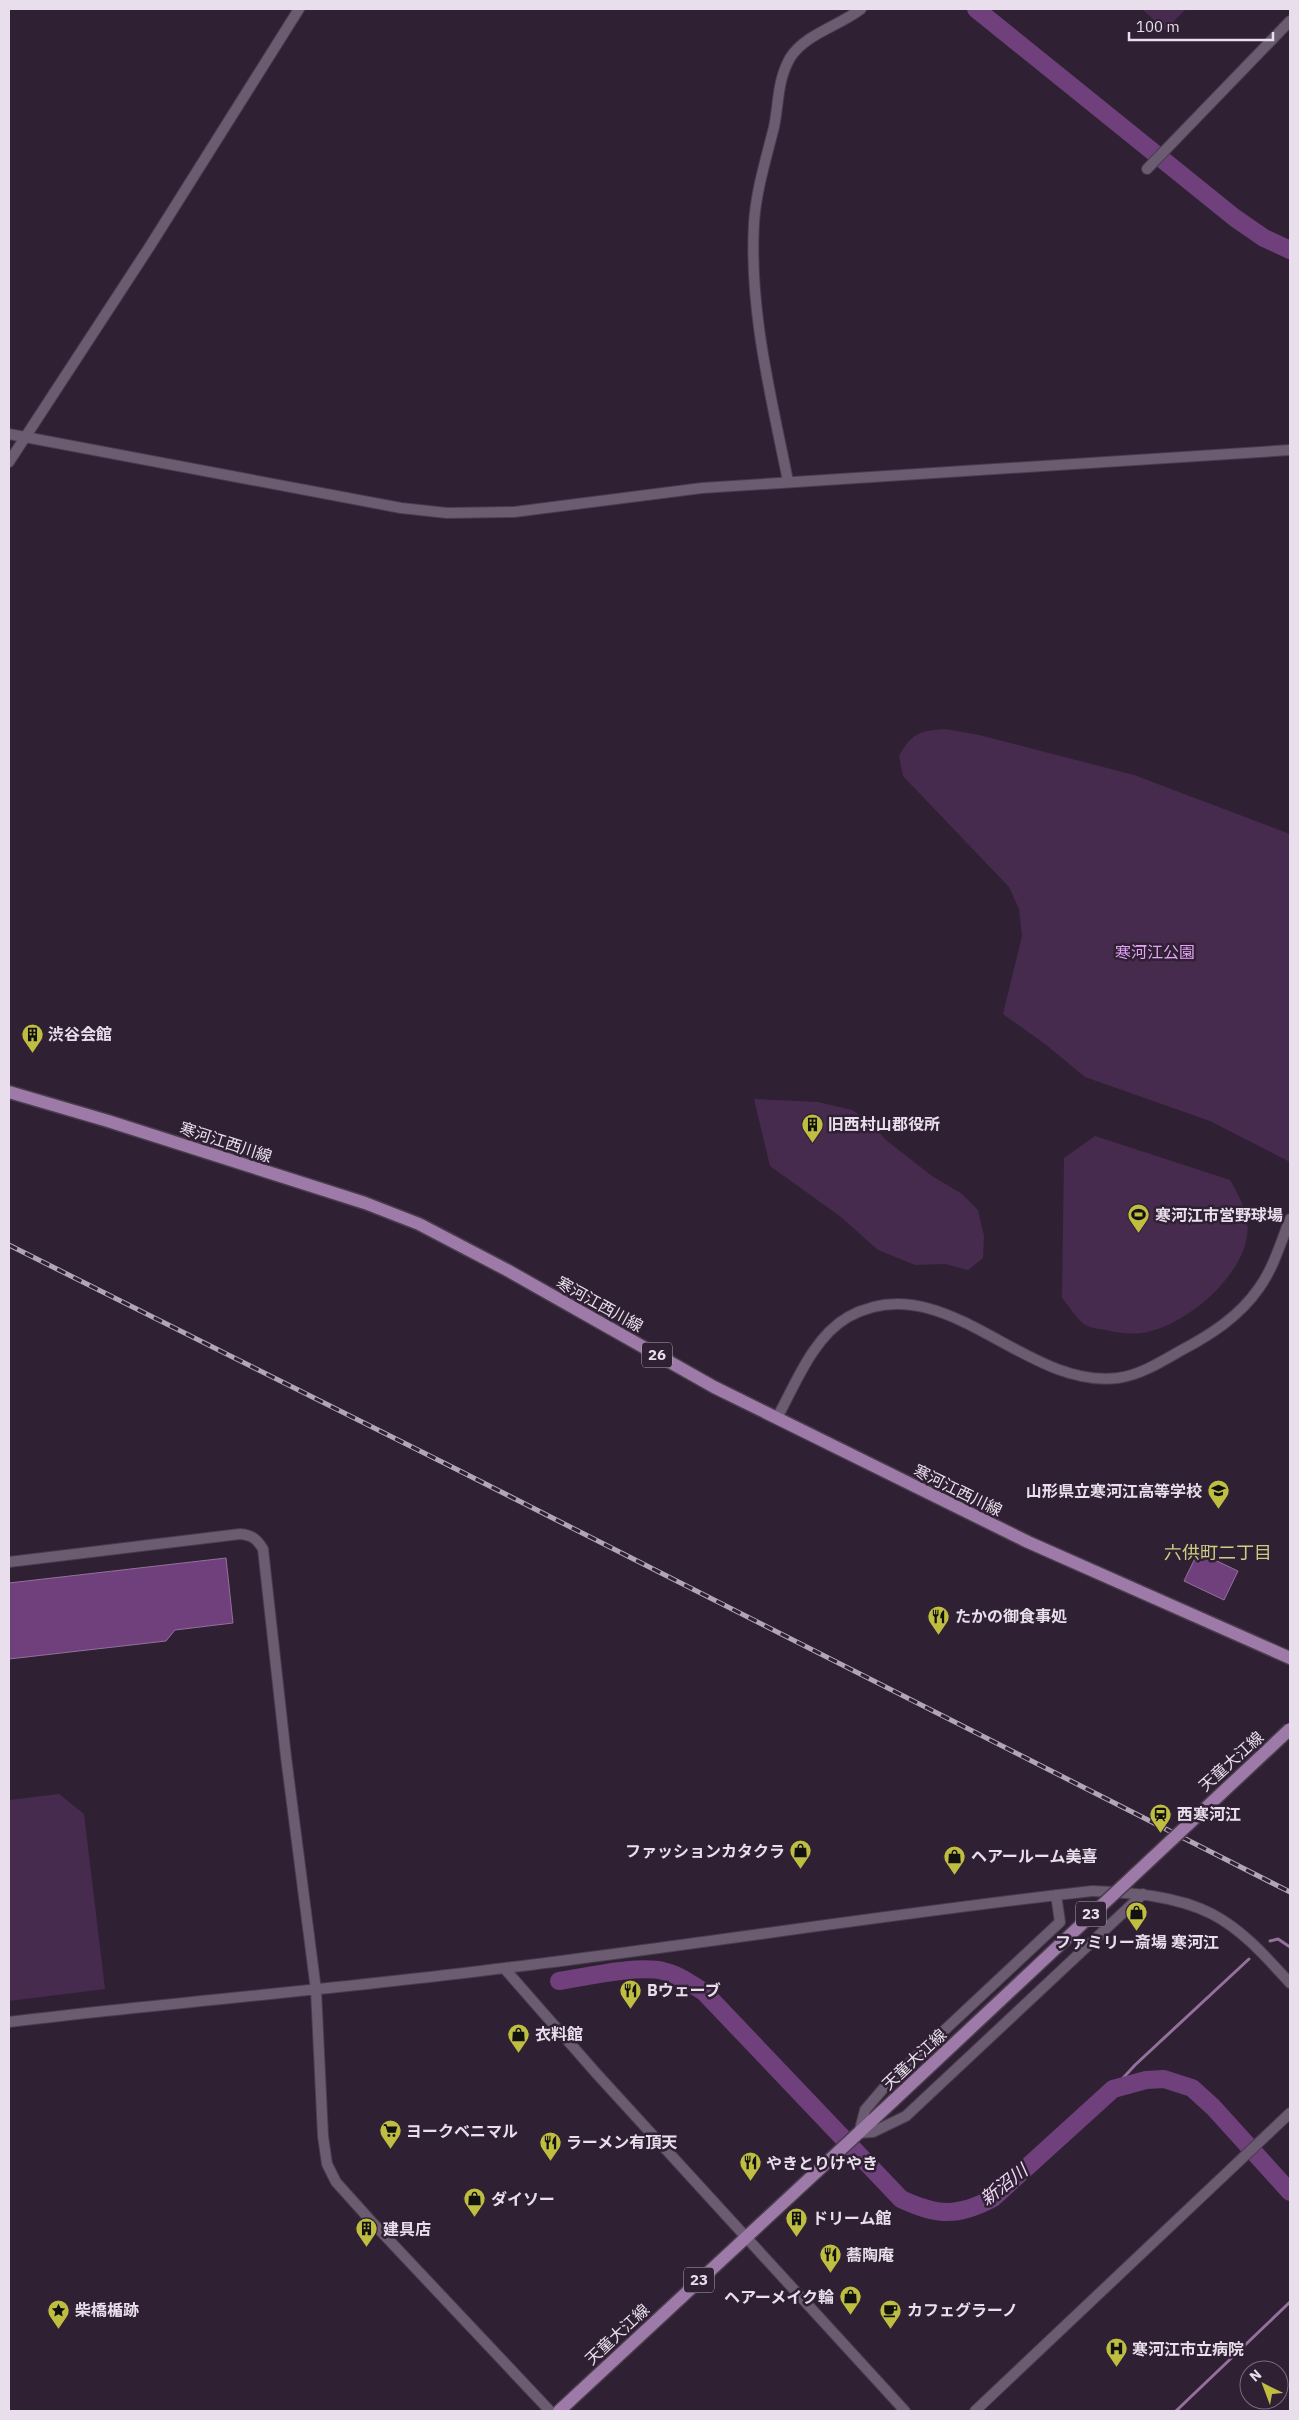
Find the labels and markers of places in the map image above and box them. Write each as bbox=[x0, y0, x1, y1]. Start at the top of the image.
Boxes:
building icon: 渋谷会館 bbox=[20, 1022, 44, 1053]
place label: 渋谷会館 bbox=[48, 1024, 112, 1044]
building icon: 旧西村山郡役所 bbox=[800, 1112, 824, 1143]
place label: 旧西村山郡役所 bbox=[828, 1114, 940, 1134]
sports icon: 寒河江市営野球場 bbox=[1127, 1203, 1151, 1234]
place label: 寒河江市営野球場 bbox=[1155, 1205, 1283, 1225]
school or university icon: 山形県立寒河江高等学校 bbox=[1206, 1479, 1230, 1510]
place label: 山形県立寒河江高等学校 bbox=[1026, 1481, 1202, 1501]
restaurant icon: たかの御食事処 bbox=[927, 1604, 951, 1635]
place label: たかの御食事処 bbox=[955, 1606, 1067, 1626]
station icon: 西寒河江 bbox=[1149, 1802, 1173, 1833]
place label: 西寒河江 bbox=[1177, 1804, 1241, 1824]
shop icon: ファッションカタクラ bbox=[789, 1839, 813, 1870]
place label: ファッションカタクラ bbox=[625, 1841, 785, 1861]
shop icon: ヘアールーム美喜 bbox=[943, 1844, 967, 1875]
place label: ヘアールーム美喜 bbox=[971, 1846, 1098, 1866]
shop icon: ファミリー斎場 寒河江 bbox=[1125, 1901, 1149, 1932]
place label: ファミリー斎場 寒河江 bbox=[1055, 1932, 1219, 1952]
restaurant icon: Bウェーブ bbox=[619, 1978, 643, 2009]
place label: Bウェーブ bbox=[647, 1980, 721, 2000]
shop icon: 衣料館 bbox=[507, 2022, 531, 2053]
place label: 衣料館 bbox=[535, 2024, 583, 2044]
supermarket icon: ヨークベニマル bbox=[378, 2119, 402, 2150]
place label: ヨークベニマル bbox=[406, 2121, 518, 2141]
restaurant icon: ラーメン有頂天 bbox=[538, 2130, 562, 2161]
place label: ラーメン有頂天 bbox=[566, 2132, 677, 2152]
restaurant icon: やきとりけやき bbox=[738, 2151, 762, 2182]
place label: やきとりけやき bbox=[766, 2153, 878, 2173]
shop icon: ダイソー bbox=[463, 2187, 487, 2218]
place label: ダイソー bbox=[491, 2189, 555, 2209]
building icon: ドリーム館 bbox=[784, 2206, 808, 2237]
place label: ドリーム館 bbox=[812, 2208, 892, 2228]
building icon: 建具店 bbox=[355, 2217, 379, 2248]
place label: 建具店 bbox=[383, 2219, 431, 2239]
restaurant icon: 蕎陶庵 bbox=[818, 2243, 842, 2274]
place label: 蕎陶庵 bbox=[846, 2245, 894, 2265]
shop icon: ヘアーメイク輪 bbox=[838, 2285, 862, 2316]
place label: ヘアーメイク輪 bbox=[724, 2287, 834, 2307]
place icon: 柴橋楯跡 bbox=[47, 2298, 71, 2329]
cafe icon: カフェグラーノ bbox=[879, 2298, 903, 2329]
place label: 柴橋楯跡 bbox=[75, 2300, 139, 2320]
place label: カフェグラーノ bbox=[907, 2300, 1018, 2320]
hospital icon: 寒河江市立病院 bbox=[1104, 2337, 1128, 2368]
place label: 寒河江市立病院 bbox=[1132, 2339, 1244, 2359]

